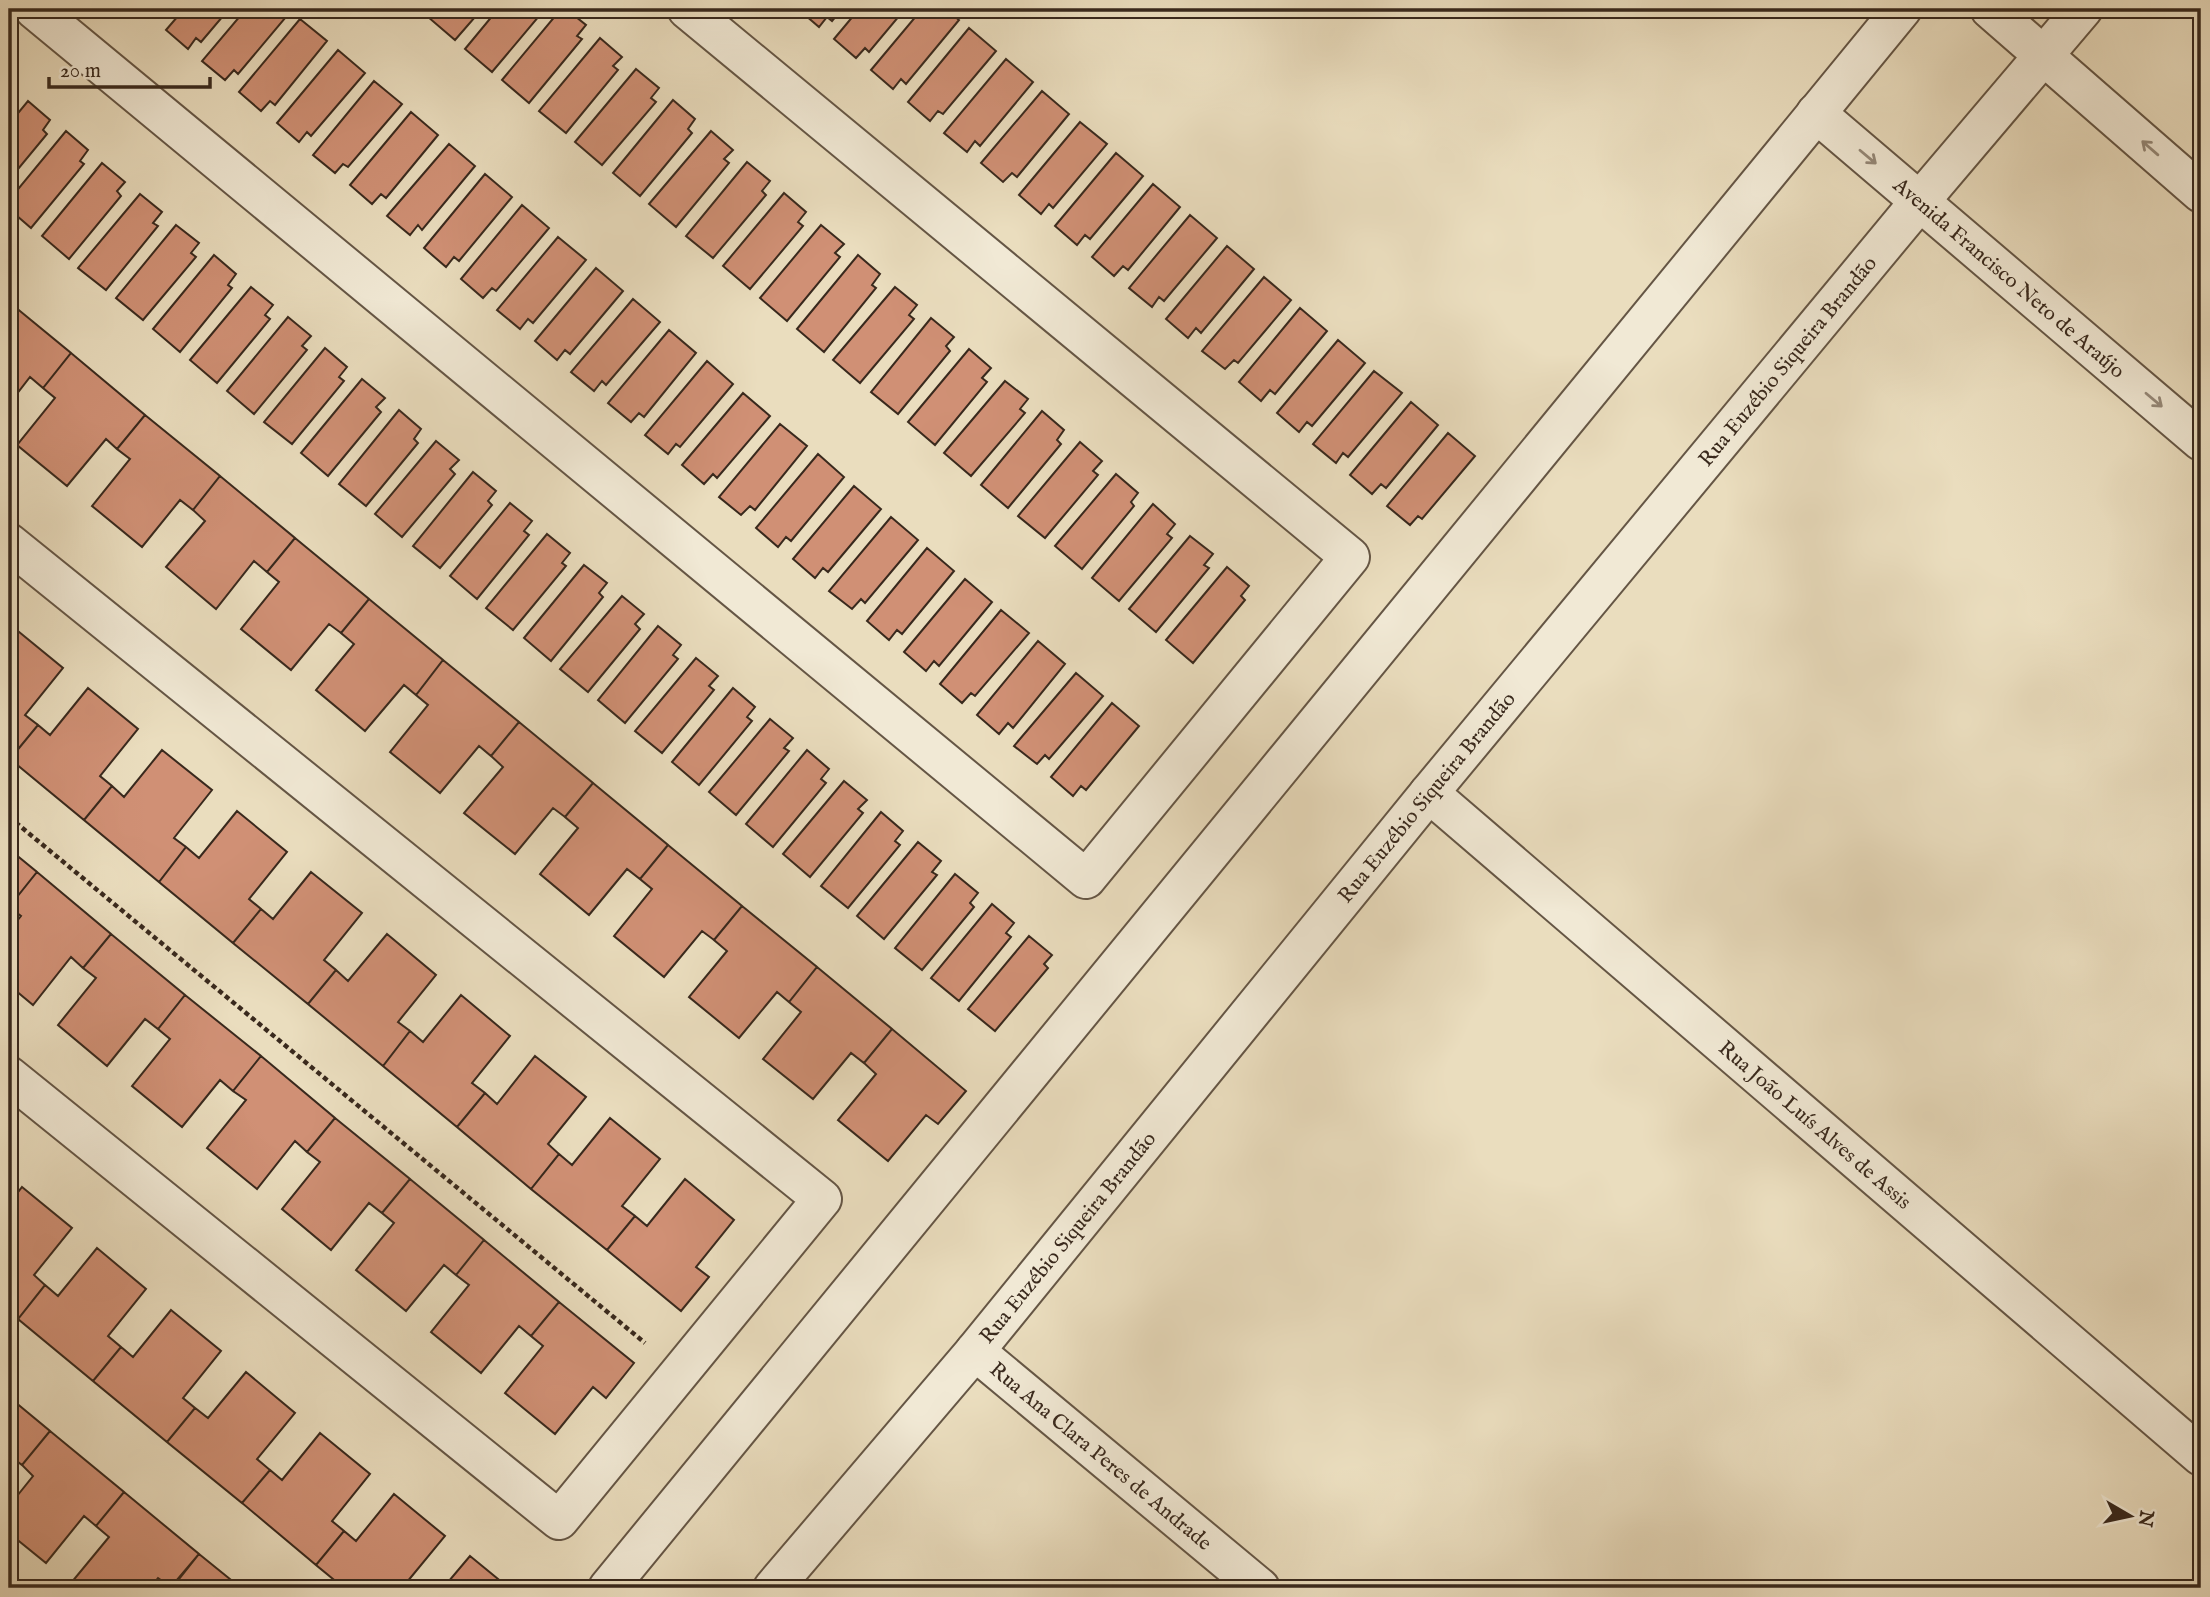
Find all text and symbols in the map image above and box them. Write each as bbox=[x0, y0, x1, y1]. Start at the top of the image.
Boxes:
scale bar bbox=[49, 46, 210, 90]
text: 20 m bbox=[60, 58, 101, 85]
one-way arrow bbox=[2141, 140, 2159, 156]
one-way arrow bbox=[1859, 149, 1877, 165]
street label: Avenida Francisco Neto de Araújo bbox=[1886, 172, 2130, 385]
street label: Rua Euzébio Siqueira Brandão bbox=[1693, 251, 1884, 473]
one-way arrow bbox=[2144, 392, 2162, 408]
street label: Rua Euzébio Siqueira Brandão bbox=[1333, 687, 1522, 909]
street label: Rua João Luís Alves de Assis bbox=[1712, 1035, 1916, 1216]
street label: Rua Euzébio Siqueira Brandão bbox=[974, 1127, 1163, 1350]
street label: Rua Ana Clara Peres de Andrade bbox=[983, 1357, 1217, 1558]
north arrow bbox=[2094, 1482, 2164, 1552]
text: N bbox=[2132, 1507, 2158, 1529]

